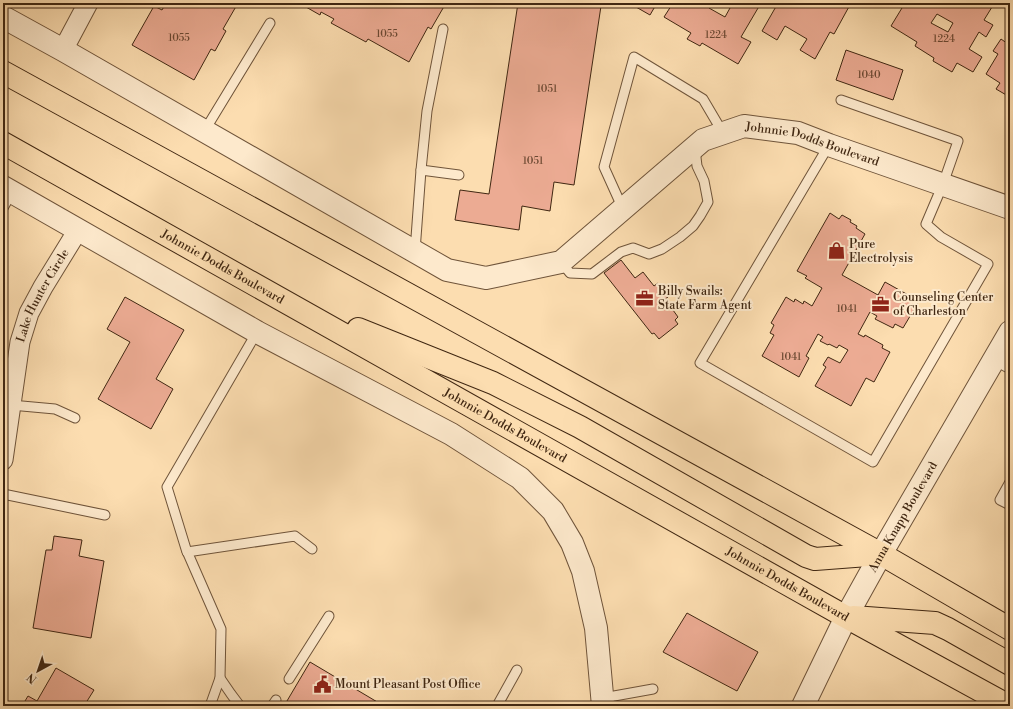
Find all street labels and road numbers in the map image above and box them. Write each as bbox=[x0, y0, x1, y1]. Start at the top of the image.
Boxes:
street label: Johnnie Dodds Boulevard bbox=[744, 119, 881, 169]
street label: Johnnie Dodds Boulevard bbox=[158, 225, 287, 307]
street label: Lake Hunter Circle bbox=[13, 246, 72, 344]
street label: Johnnie Dodds Boulevard bbox=[440, 384, 569, 466]
street label: Anna Knapp Boulevard bbox=[865, 459, 941, 575]
street label: Johnnie Dodds Boulevard bbox=[722, 543, 852, 625]

